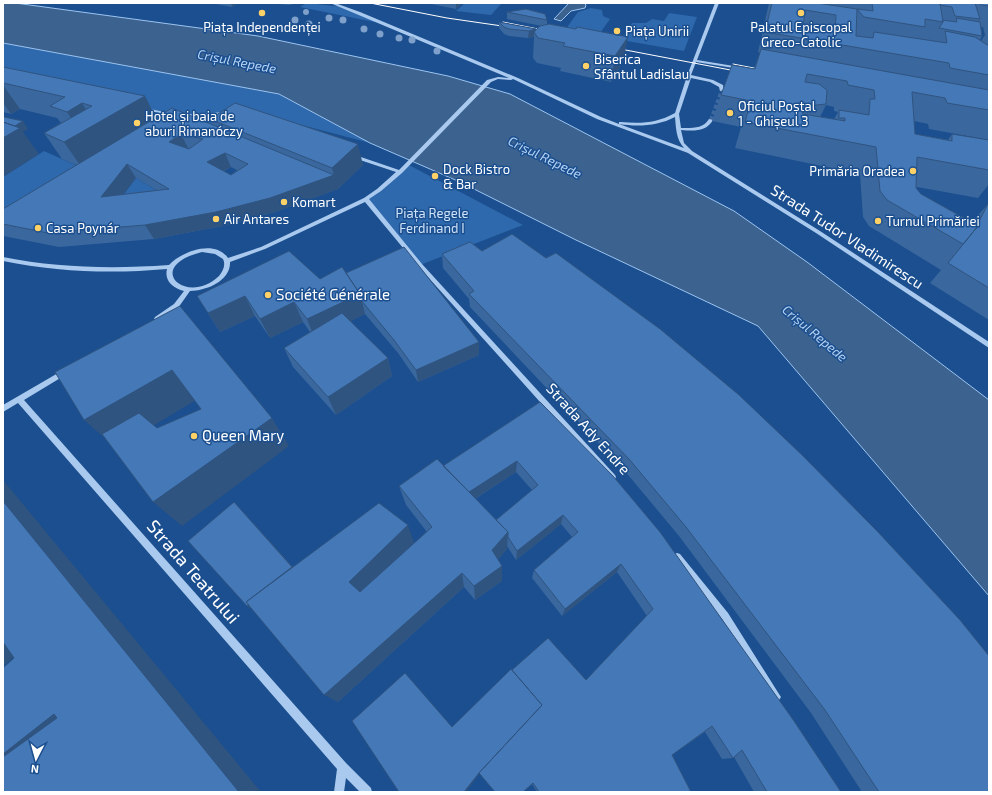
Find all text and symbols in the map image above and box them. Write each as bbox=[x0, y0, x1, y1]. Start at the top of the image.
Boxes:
marker: Piața Independenței bbox=[257, 8, 267, 18]
marker: Palatul Episcopal Greco-Catolic bbox=[796, 8, 806, 18]
place label: Piața Independenței bbox=[203, 19, 321, 36]
place label: Palatul Episcopal Greco-Catolic bbox=[750, 19, 852, 50]
place label: Piața Unirii bbox=[625, 23, 689, 40]
marker: Piața Unirii bbox=[612, 26, 622, 36]
water label: Crișul Repede bbox=[196, 46, 278, 77]
place label: Biserica Sfântul Ladislau bbox=[594, 51, 689, 82]
marker: Biserica Sfântul Ladislau bbox=[581, 61, 591, 71]
place label: Oficiul Poștal 1 - Ghișeul 3 bbox=[738, 98, 816, 130]
place label: Hotel și baia de aburi Rimanóczy bbox=[145, 108, 243, 139]
marker: Oficiul Poștal 1 - Ghișeul 3 bbox=[725, 108, 735, 118]
marker: Hotel și baia de aburi Rimanóczy bbox=[132, 118, 142, 128]
water label: Crișul Repede bbox=[505, 132, 584, 183]
place label: Dock Bistro & Bar bbox=[443, 161, 510, 192]
place label: Primăria Oradea bbox=[809, 163, 905, 179]
marker: Primăria Oradea bbox=[908, 166, 918, 176]
marker: Dock Bistro & Bar bbox=[430, 171, 440, 181]
street label: Strada Tudor Vladimirescu bbox=[768, 180, 927, 292]
place label: Komart bbox=[292, 194, 336, 210]
marker: Komart bbox=[279, 197, 289, 207]
park label: Piața Regele Ferdinand I bbox=[396, 205, 469, 236]
place label: Air Antares bbox=[224, 211, 289, 227]
place label: Turnul Primăriei bbox=[886, 213, 980, 229]
marker: Air Antares bbox=[211, 214, 221, 224]
marker: Turnul Primăriei bbox=[873, 216, 883, 226]
place label: Casa Poynár bbox=[46, 220, 119, 236]
marker: Casa Poynár bbox=[33, 223, 43, 233]
place label: Société Générale bbox=[276, 285, 390, 303]
marker: Société Générale bbox=[263, 290, 273, 300]
water label: Crișul Repede bbox=[779, 301, 851, 366]
street label: Strada Ady Endre bbox=[543, 379, 634, 478]
place label: Queen Mary bbox=[202, 426, 284, 445]
marker: Queen Mary bbox=[189, 431, 199, 441]
street label: Strada Teatrului bbox=[143, 515, 245, 628]
north arrow bbox=[16, 739, 56, 779]
text: N bbox=[30, 763, 40, 776]

